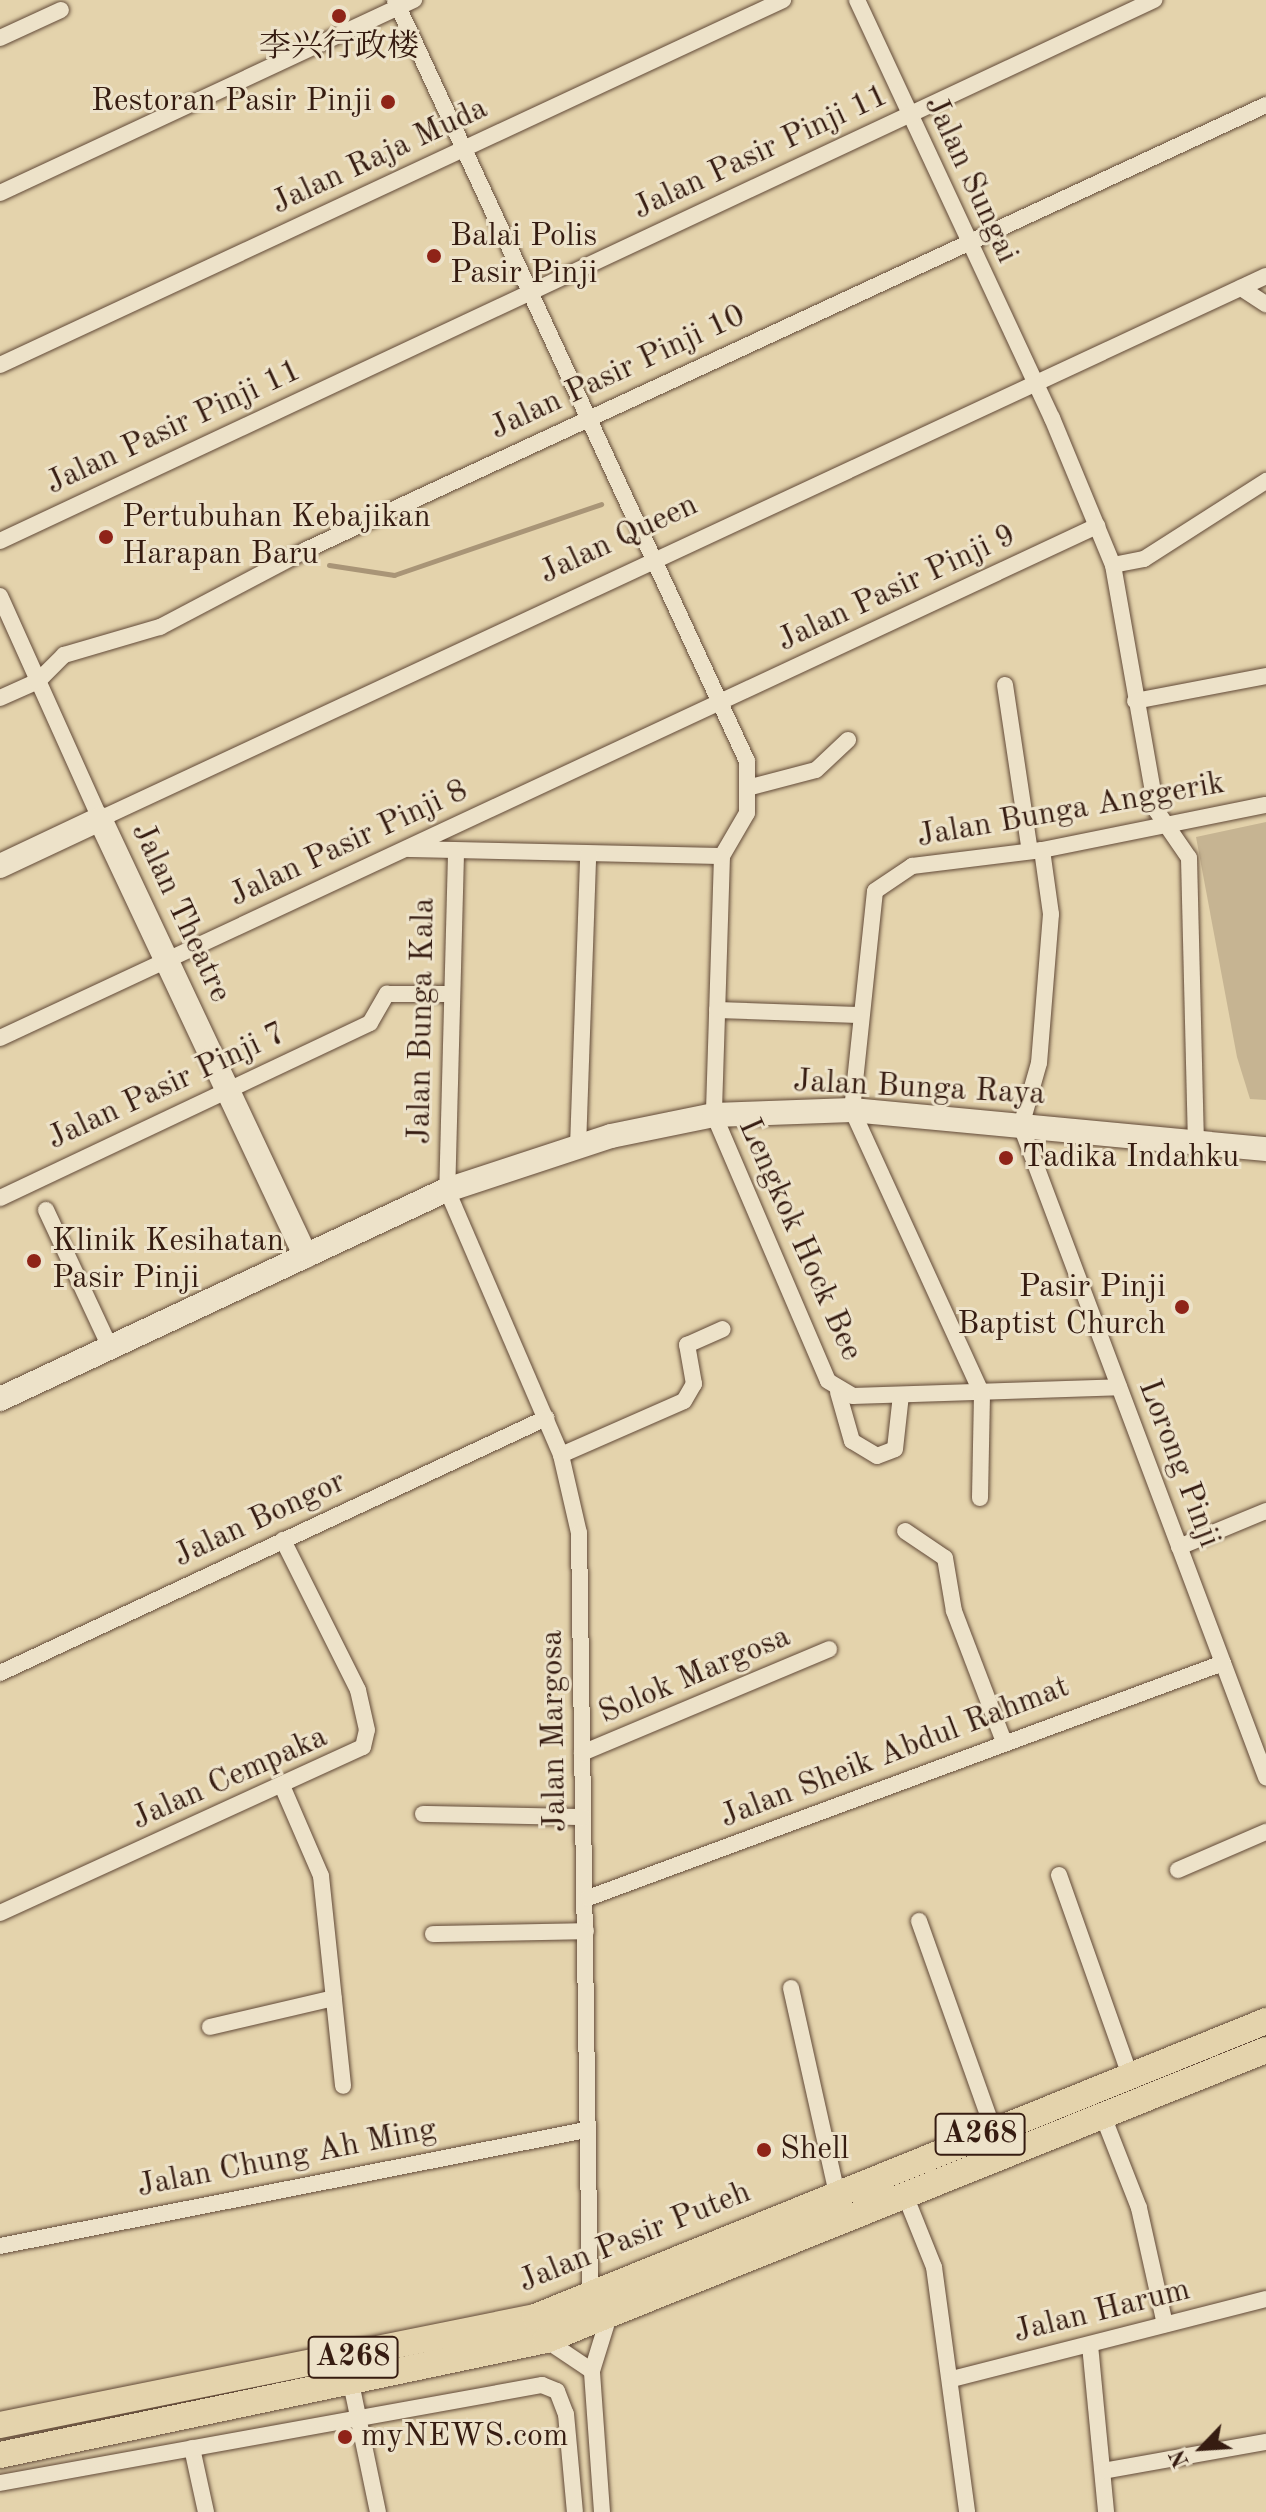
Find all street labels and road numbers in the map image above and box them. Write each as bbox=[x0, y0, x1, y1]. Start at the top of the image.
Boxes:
street label: Jalan Pasir Pinji 11 bbox=[627, 77, 895, 229]
street label: Jalan Raja Muda bbox=[266, 90, 494, 224]
street label: Jalan Sungai bbox=[915, 90, 1025, 270]
street label: Jalan Pasir Pinji 10 bbox=[484, 297, 752, 449]
street label: Jalan Pasir Pinji 11 bbox=[40, 352, 308, 504]
street label: Jalan Queen bbox=[534, 487, 704, 593]
street label: Jalan Pasir Pinji 9 bbox=[772, 517, 1022, 661]
street label: Jalan Bunga Anggerik bbox=[914, 765, 1228, 857]
street label: Jalan Pasir Pinji 8 bbox=[224, 772, 474, 916]
street label: Jalan Theatre bbox=[122, 817, 238, 1009]
street label: Jalan Bunga Kala bbox=[402, 897, 444, 1145]
street label: Jalan Pasir Pinji 7 bbox=[42, 1015, 292, 1159]
street label: Jalan Bunga Raya bbox=[792, 1063, 1046, 1115]
street label: Lengkok Hock Bee bbox=[728, 1113, 870, 1367]
street label: Lorong Pinji bbox=[1128, 1375, 1228, 1553]
street label: Jalan Bongor bbox=[168, 1463, 352, 1577]
street label: Solok Margosa bbox=[593, 1618, 797, 1734]
street label: Jalan Margosa bbox=[534, 1629, 576, 1833]
street label: Jalan Sheik Abdul Rahmat bbox=[715, 1669, 1075, 1837]
street label: Jalan Cempaka bbox=[126, 1719, 334, 1839]
road number: A268 bbox=[934, 2108, 1026, 2160]
street label: Jalan Chung Ah Ming bbox=[134, 2111, 440, 2207]
street label: Jalan Pasir Puteh bbox=[513, 2174, 757, 2302]
street label: Jalan Harum bbox=[1010, 2272, 1194, 2352]
road number: A268 bbox=[307, 2331, 399, 2383]

